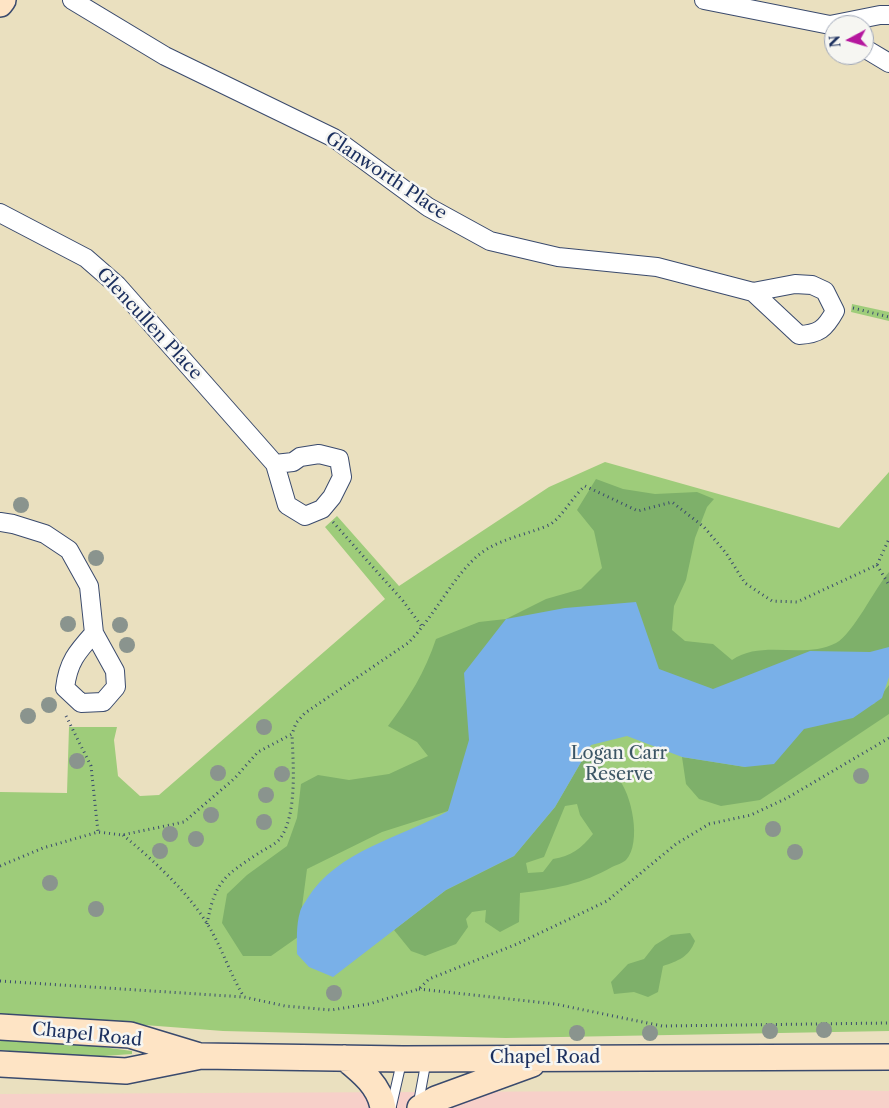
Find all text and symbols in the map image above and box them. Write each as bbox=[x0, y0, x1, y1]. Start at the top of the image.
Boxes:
north arrow bbox=[824, 15, 874, 65]
text: N bbox=[825, 34, 845, 48]
street label: Glanworth Place bbox=[321, 127, 451, 225]
street label: Glencullen Place bbox=[92, 264, 206, 384]
park label: Logan Carr Reserve bbox=[571, 743, 667, 786]
street label: Chapel Road bbox=[31, 1018, 143, 1052]
street label: Chapel Road bbox=[490, 1047, 600, 1069]

